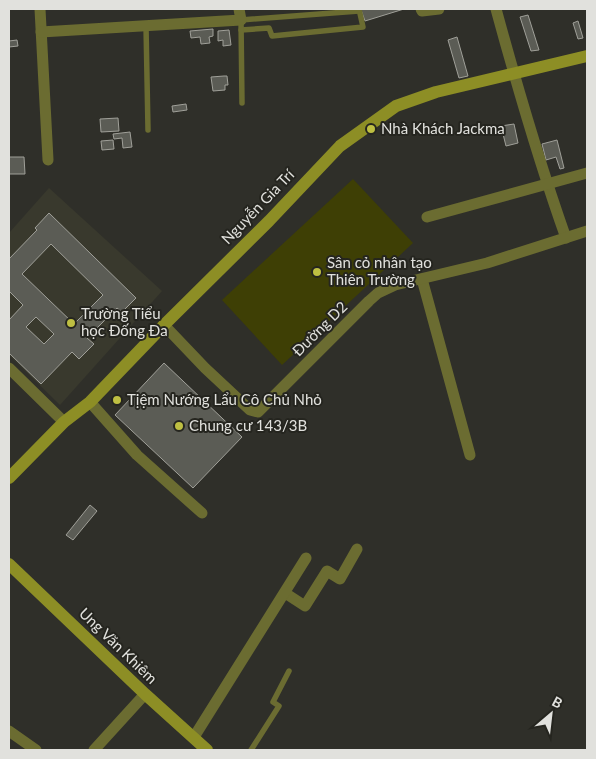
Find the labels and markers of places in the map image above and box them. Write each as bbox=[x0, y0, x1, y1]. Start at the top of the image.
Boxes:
place label: Nhà Khách Jackma bbox=[381, 119, 505, 137]
marker: Nhà Khách Jackma bbox=[365, 123, 377, 135]
place label: Sân cỏ nhân tạo Thiên Trường bbox=[327, 253, 432, 288]
marker: Sân cỏ nhân tạo Thiên Trường bbox=[311, 266, 323, 278]
place label: Trường Tiểu học Đống Đa bbox=[81, 304, 168, 339]
marker: Trường Tiểu học Đống Đa bbox=[65, 317, 77, 329]
place label: Tịệm Nướng Lẩu Cô Chủ Nhỏ bbox=[127, 390, 322, 408]
marker: Tịệm Nướng Lẩu Cô Chủ Nhỏ bbox=[111, 394, 123, 406]
place label: Chung cư 143/3B bbox=[189, 416, 307, 434]
marker: Chung cư 143/3B bbox=[173, 420, 185, 432]

